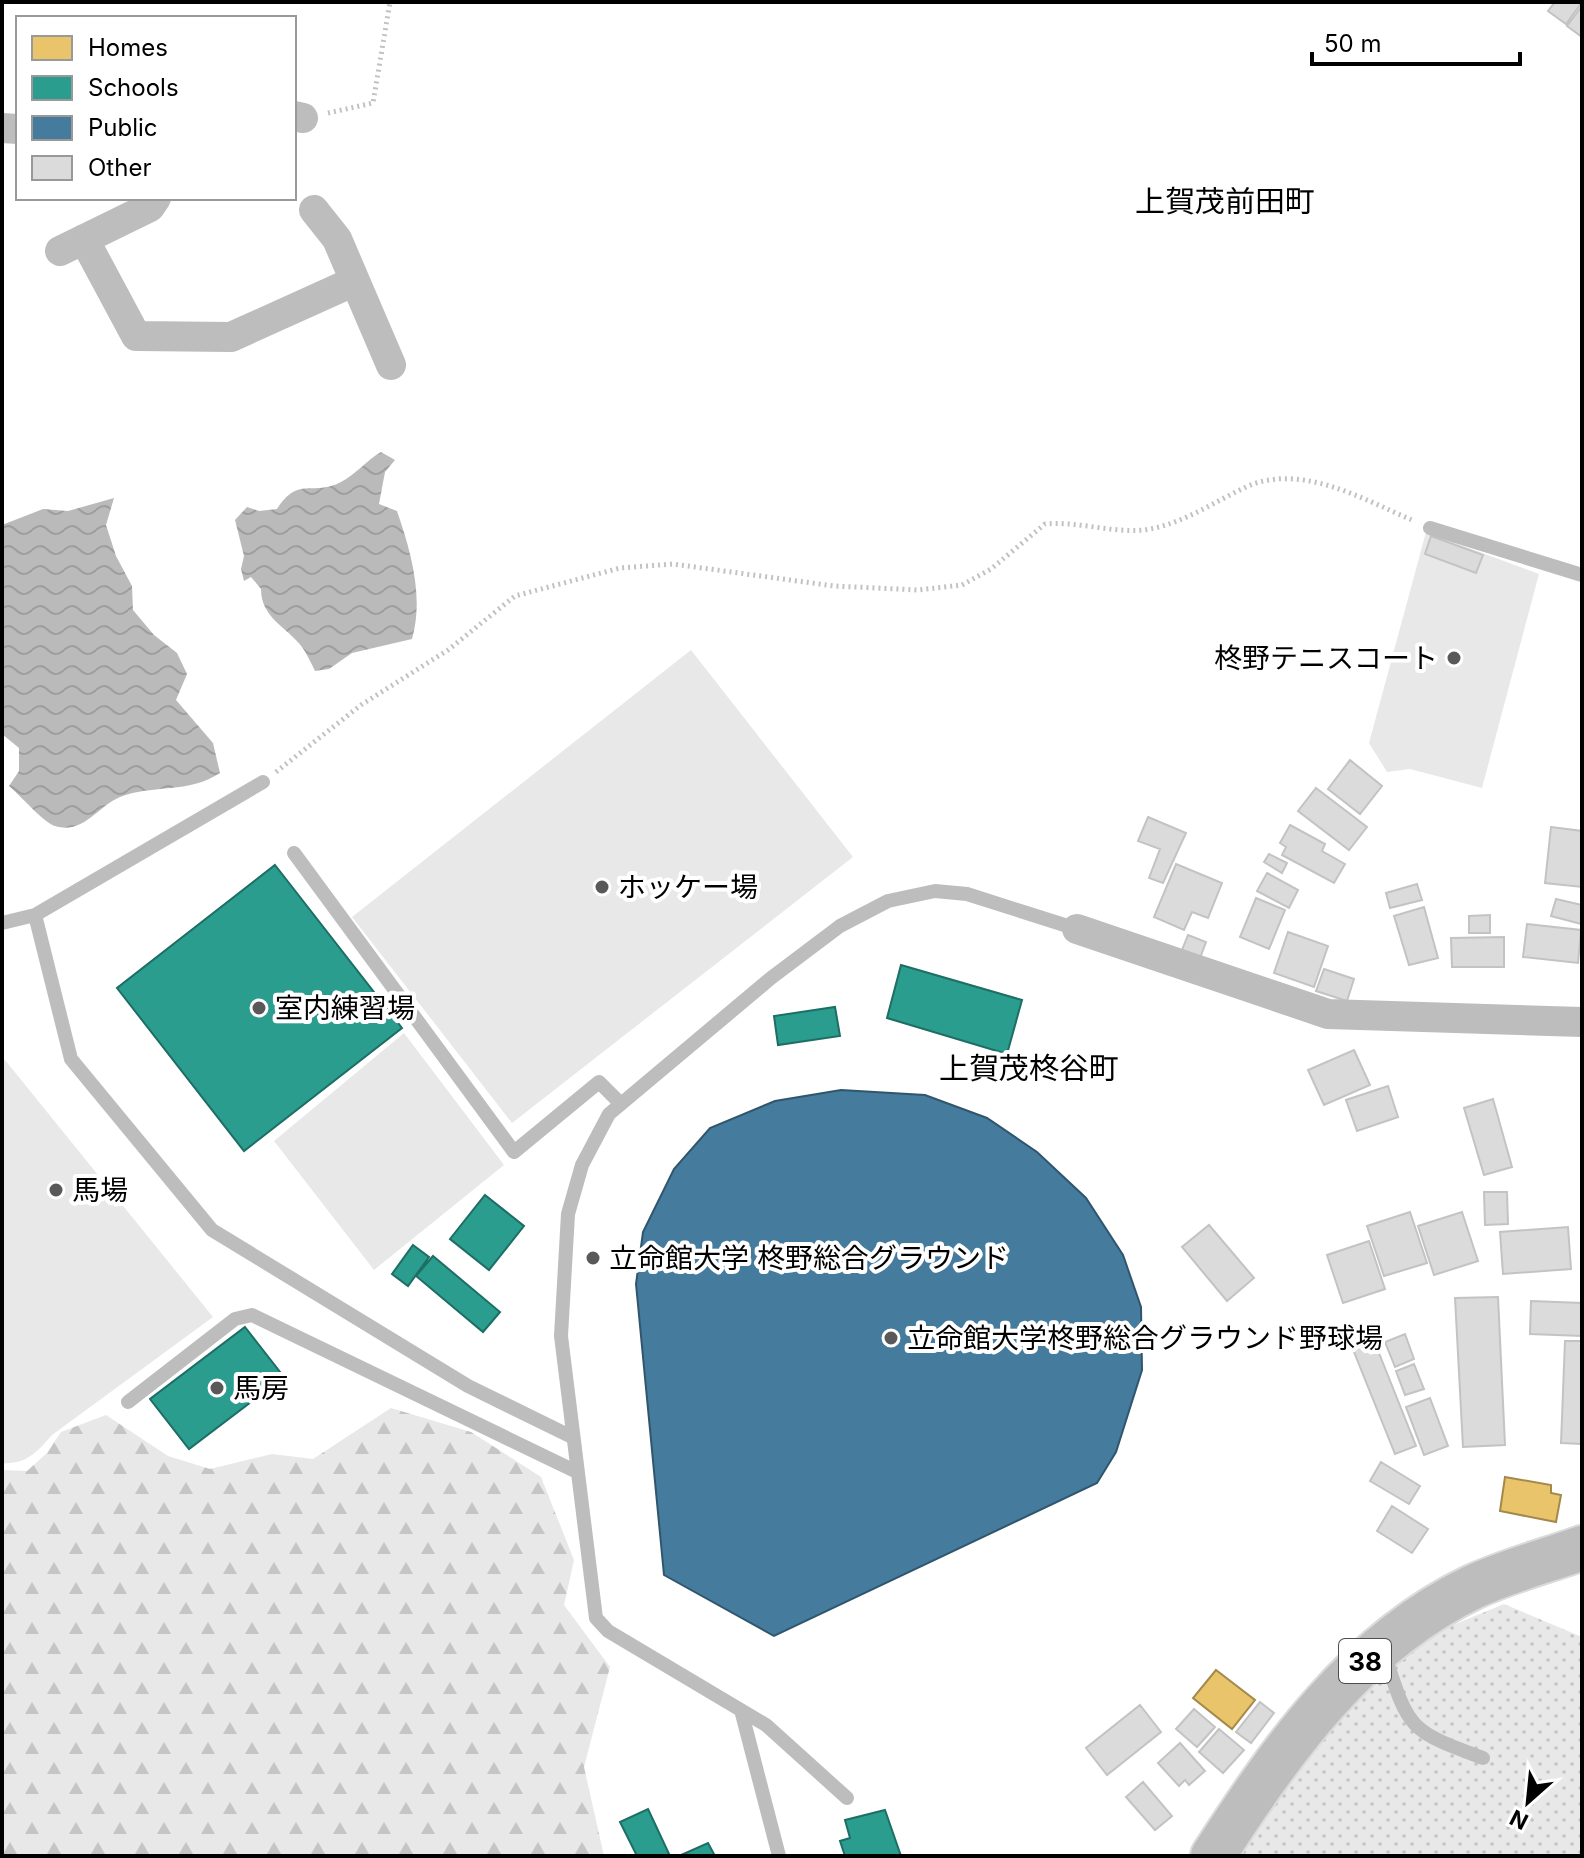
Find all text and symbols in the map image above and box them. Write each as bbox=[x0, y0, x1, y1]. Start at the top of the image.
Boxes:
legend bbox=[16, 16, 296, 200]
scale bar bbox=[1312, 16, 1520, 66]
text: 50 m bbox=[1324, 29, 1382, 58]
text: Homes bbox=[88, 33, 168, 62]
text: Schools bbox=[88, 73, 179, 102]
text: Public bbox=[88, 113, 158, 142]
text: Other bbox=[88, 153, 151, 182]
district label: 上賀茂前田町 bbox=[1135, 183, 1315, 219]
place label: 柊野テニスコート bbox=[1214, 641, 1438, 675]
marker: 柊野テニスコート bbox=[1445, 649, 1463, 667]
place label: ホッケー場 bbox=[618, 870, 758, 904]
marker: ホッケー場 bbox=[593, 878, 611, 896]
place label: 室内練習場 bbox=[275, 991, 415, 1025]
marker: 室内練習場 bbox=[250, 999, 268, 1017]
district label: 上賀茂柊谷町 bbox=[939, 1050, 1119, 1086]
place label: 馬場 bbox=[72, 1173, 128, 1207]
marker: 馬場 bbox=[47, 1181, 65, 1199]
place label: 立命館大学 柊野総合グラウンド bbox=[609, 1241, 1009, 1275]
marker: 立命館大学 柊野総合グラウンド bbox=[584, 1249, 602, 1267]
place label: 立命館大学柊野総合グラウンド野球場 bbox=[907, 1321, 1383, 1355]
marker: 立命館大学柊野総合グラウンド野球場 bbox=[882, 1329, 900, 1347]
place label: 馬房 bbox=[233, 1371, 289, 1405]
marker: 馬房 bbox=[208, 1379, 226, 1397]
road number: 38 bbox=[1339, 1639, 1391, 1683]
north arrow bbox=[1488, 1762, 1568, 1842]
text: N bbox=[1506, 1804, 1532, 1835]

